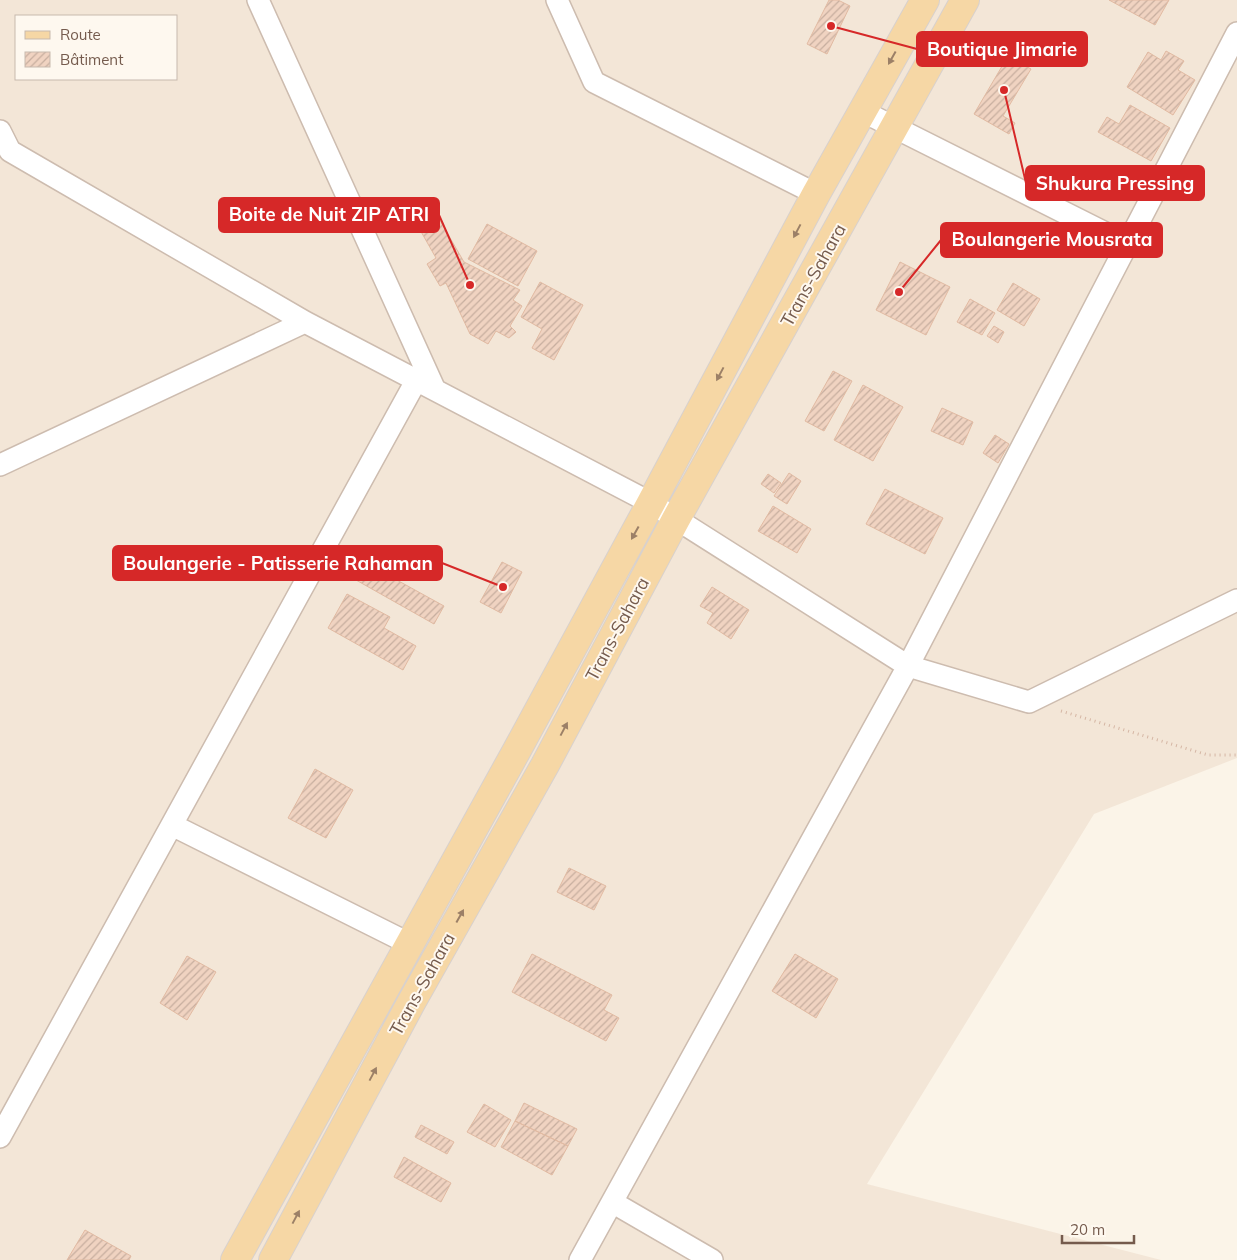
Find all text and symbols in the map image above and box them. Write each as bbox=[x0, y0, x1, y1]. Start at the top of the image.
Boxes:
legend bbox=[15, 15, 178, 80]
text: Route bbox=[60, 25, 101, 44]
callout: Boutique Jimarie bbox=[917, 32, 1087, 66]
text: Boutique Jimarie bbox=[927, 37, 1077, 61]
text: Bâtiment bbox=[60, 50, 123, 69]
one-way arrow bbox=[888, 51, 897, 64]
callout: Shukura Pressing bbox=[1026, 166, 1204, 200]
text: Shukura Pressing bbox=[1036, 171, 1194, 195]
callout: Boite de Nuit ZIP ATRI bbox=[219, 198, 439, 232]
text: Boite de Nuit ZIP ATRI bbox=[229, 202, 429, 226]
street label: Trans-Sahara bbox=[775, 219, 851, 331]
one-way arrow bbox=[793, 223, 801, 238]
callout: Boulangerie Mousrata bbox=[941, 223, 1162, 257]
text: Boulangerie Mousrata bbox=[952, 227, 1152, 251]
one-way arrow bbox=[716, 367, 724, 381]
one-way arrow bbox=[631, 526, 640, 539]
callout: Boulangerie - Patisserie Rahaman bbox=[113, 546, 442, 580]
text: Boulangerie - Patisserie Rahaman bbox=[123, 551, 433, 575]
street label: Trans-Sahara bbox=[580, 573, 654, 685]
one-way arrow bbox=[560, 721, 568, 736]
one-way arrow bbox=[456, 909, 464, 924]
street label: Trans-Sahara bbox=[384, 928, 460, 1040]
one-way arrow bbox=[369, 1067, 377, 1081]
one-way arrow bbox=[292, 1210, 300, 1224]
scale bar bbox=[1062, 1212, 1134, 1244]
text: 20 m bbox=[1070, 1220, 1105, 1239]

